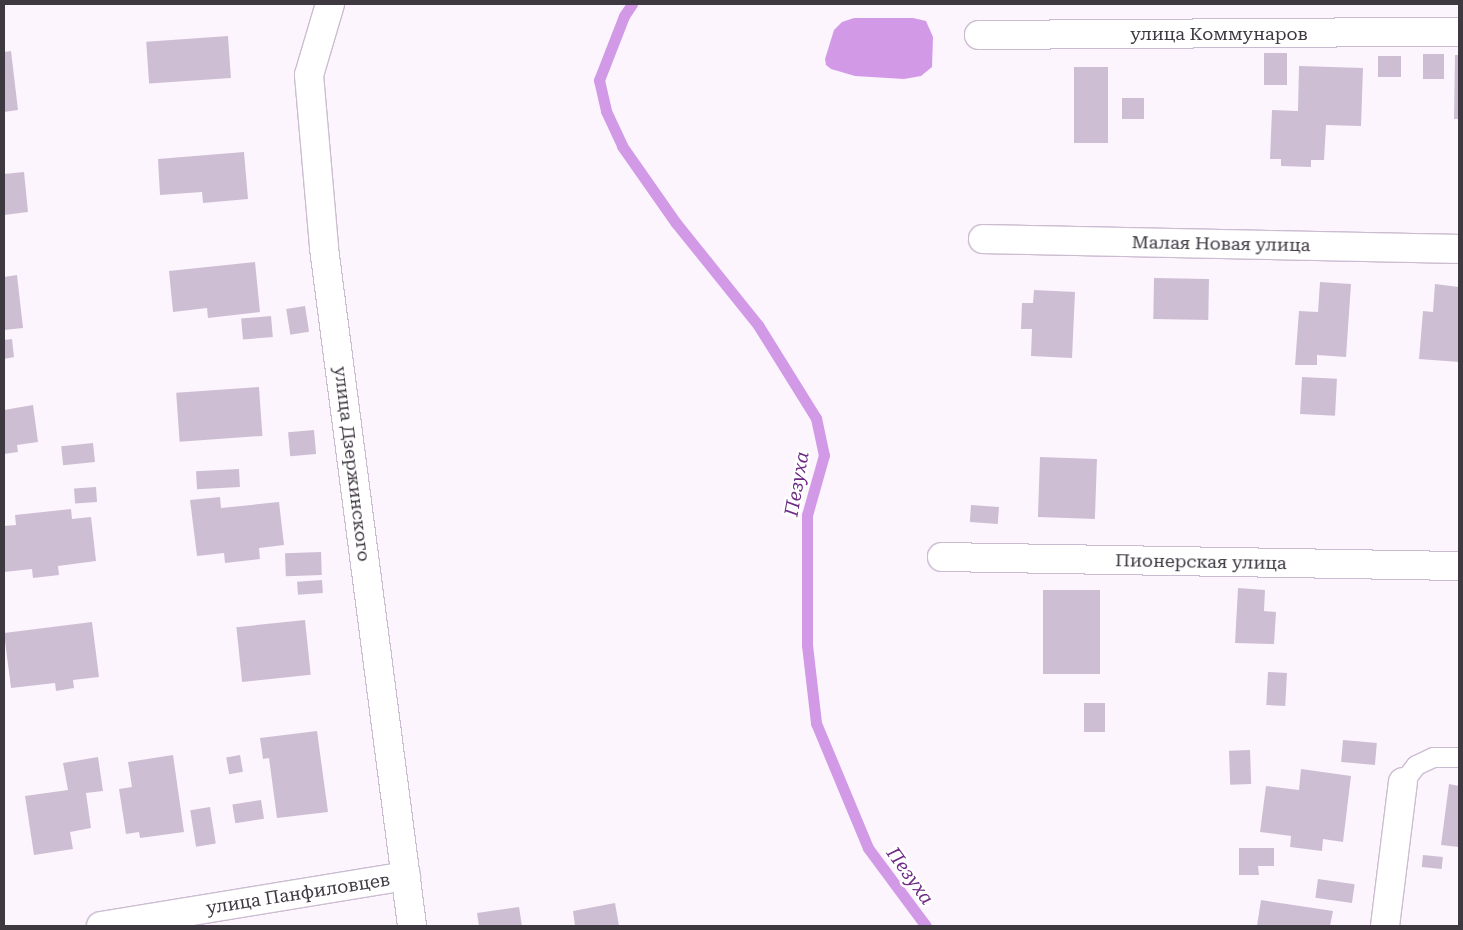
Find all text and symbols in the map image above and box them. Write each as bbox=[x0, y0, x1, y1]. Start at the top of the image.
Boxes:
street label: улица Коммунаров bbox=[1130, 23, 1308, 45]
street label: Малая Новая улица bbox=[1131, 232, 1311, 256]
street label: улица Дзержинского bbox=[329, 365, 375, 563]
water label: Пезуха bbox=[780, 450, 814, 518]
street label: Пионерская улица bbox=[1115, 550, 1287, 574]
water label: Пезуха bbox=[882, 843, 938, 909]
street label: улица Панфиловцев bbox=[205, 869, 391, 919]

